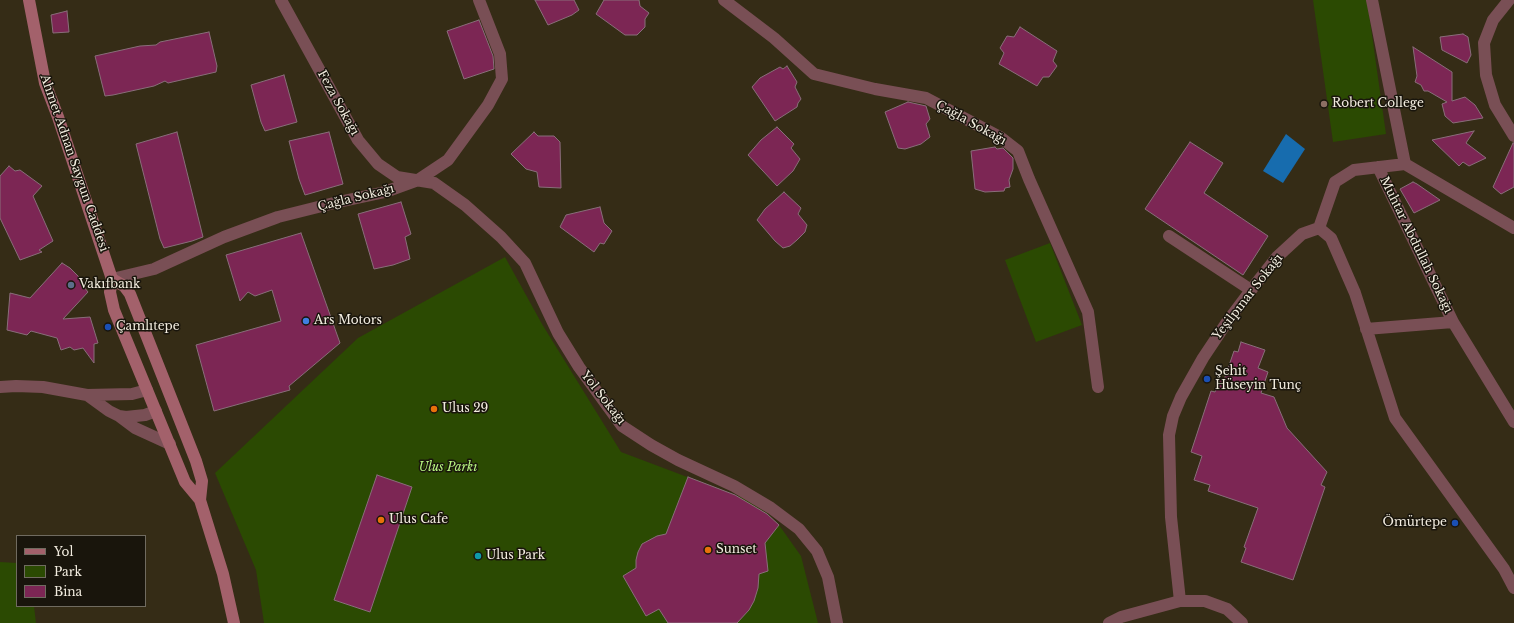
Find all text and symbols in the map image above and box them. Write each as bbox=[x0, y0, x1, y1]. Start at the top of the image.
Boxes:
street label: Feza Sokağı bbox=[314, 68, 362, 138]
street label: Ahmet Adnan Saygun Caddesi bbox=[37, 72, 111, 254]
place label: Robert College bbox=[1332, 97, 1424, 111]
street label: Çağla Sokağı bbox=[933, 98, 1009, 148]
marker: Robert College bbox=[1319, 99, 1329, 109]
street label: Muhtar Abdullah Sokağı bbox=[1377, 175, 1455, 315]
street label: Çağla Sokağı bbox=[316, 182, 396, 214]
street label: Yeşilpınar Sokağı bbox=[1210, 251, 1286, 343]
place label: Vakıfbank bbox=[79, 278, 140, 292]
marker: Vakıfbank bbox=[66, 280, 76, 290]
place label: Ars Motors bbox=[314, 314, 382, 328]
marker: Ars Motors bbox=[301, 316, 311, 326]
place label: Çamlıtepe bbox=[116, 320, 180, 334]
marker: Çamlıtepe bbox=[103, 322, 113, 332]
place label: Şehit Hüseyin Tunç bbox=[1215, 365, 1301, 393]
street label: Yol Sokağı bbox=[578, 368, 628, 428]
marker: Şehit Hüseyin Tunç bbox=[1202, 374, 1212, 384]
place label: Ulus 29 bbox=[442, 402, 488, 416]
marker: Ulus 29 bbox=[429, 404, 439, 414]
park label: Ulus Parkı bbox=[419, 461, 477, 475]
place label: Ulus Cafe bbox=[389, 513, 448, 527]
marker: Ulus Cafe bbox=[376, 515, 386, 525]
place label: Ömürtepe bbox=[1383, 516, 1447, 530]
marker: Ömürtepe bbox=[1450, 518, 1460, 528]
legend bbox=[16, 535, 146, 607]
place label: Sunset bbox=[716, 543, 757, 557]
text: Yol bbox=[54, 544, 73, 559]
marker: Sunset bbox=[703, 545, 713, 555]
place label: Ulus Park bbox=[486, 549, 545, 563]
marker: Ulus Park bbox=[473, 551, 483, 561]
text: Park bbox=[54, 564, 82, 579]
text: Bina bbox=[54, 584, 82, 599]

